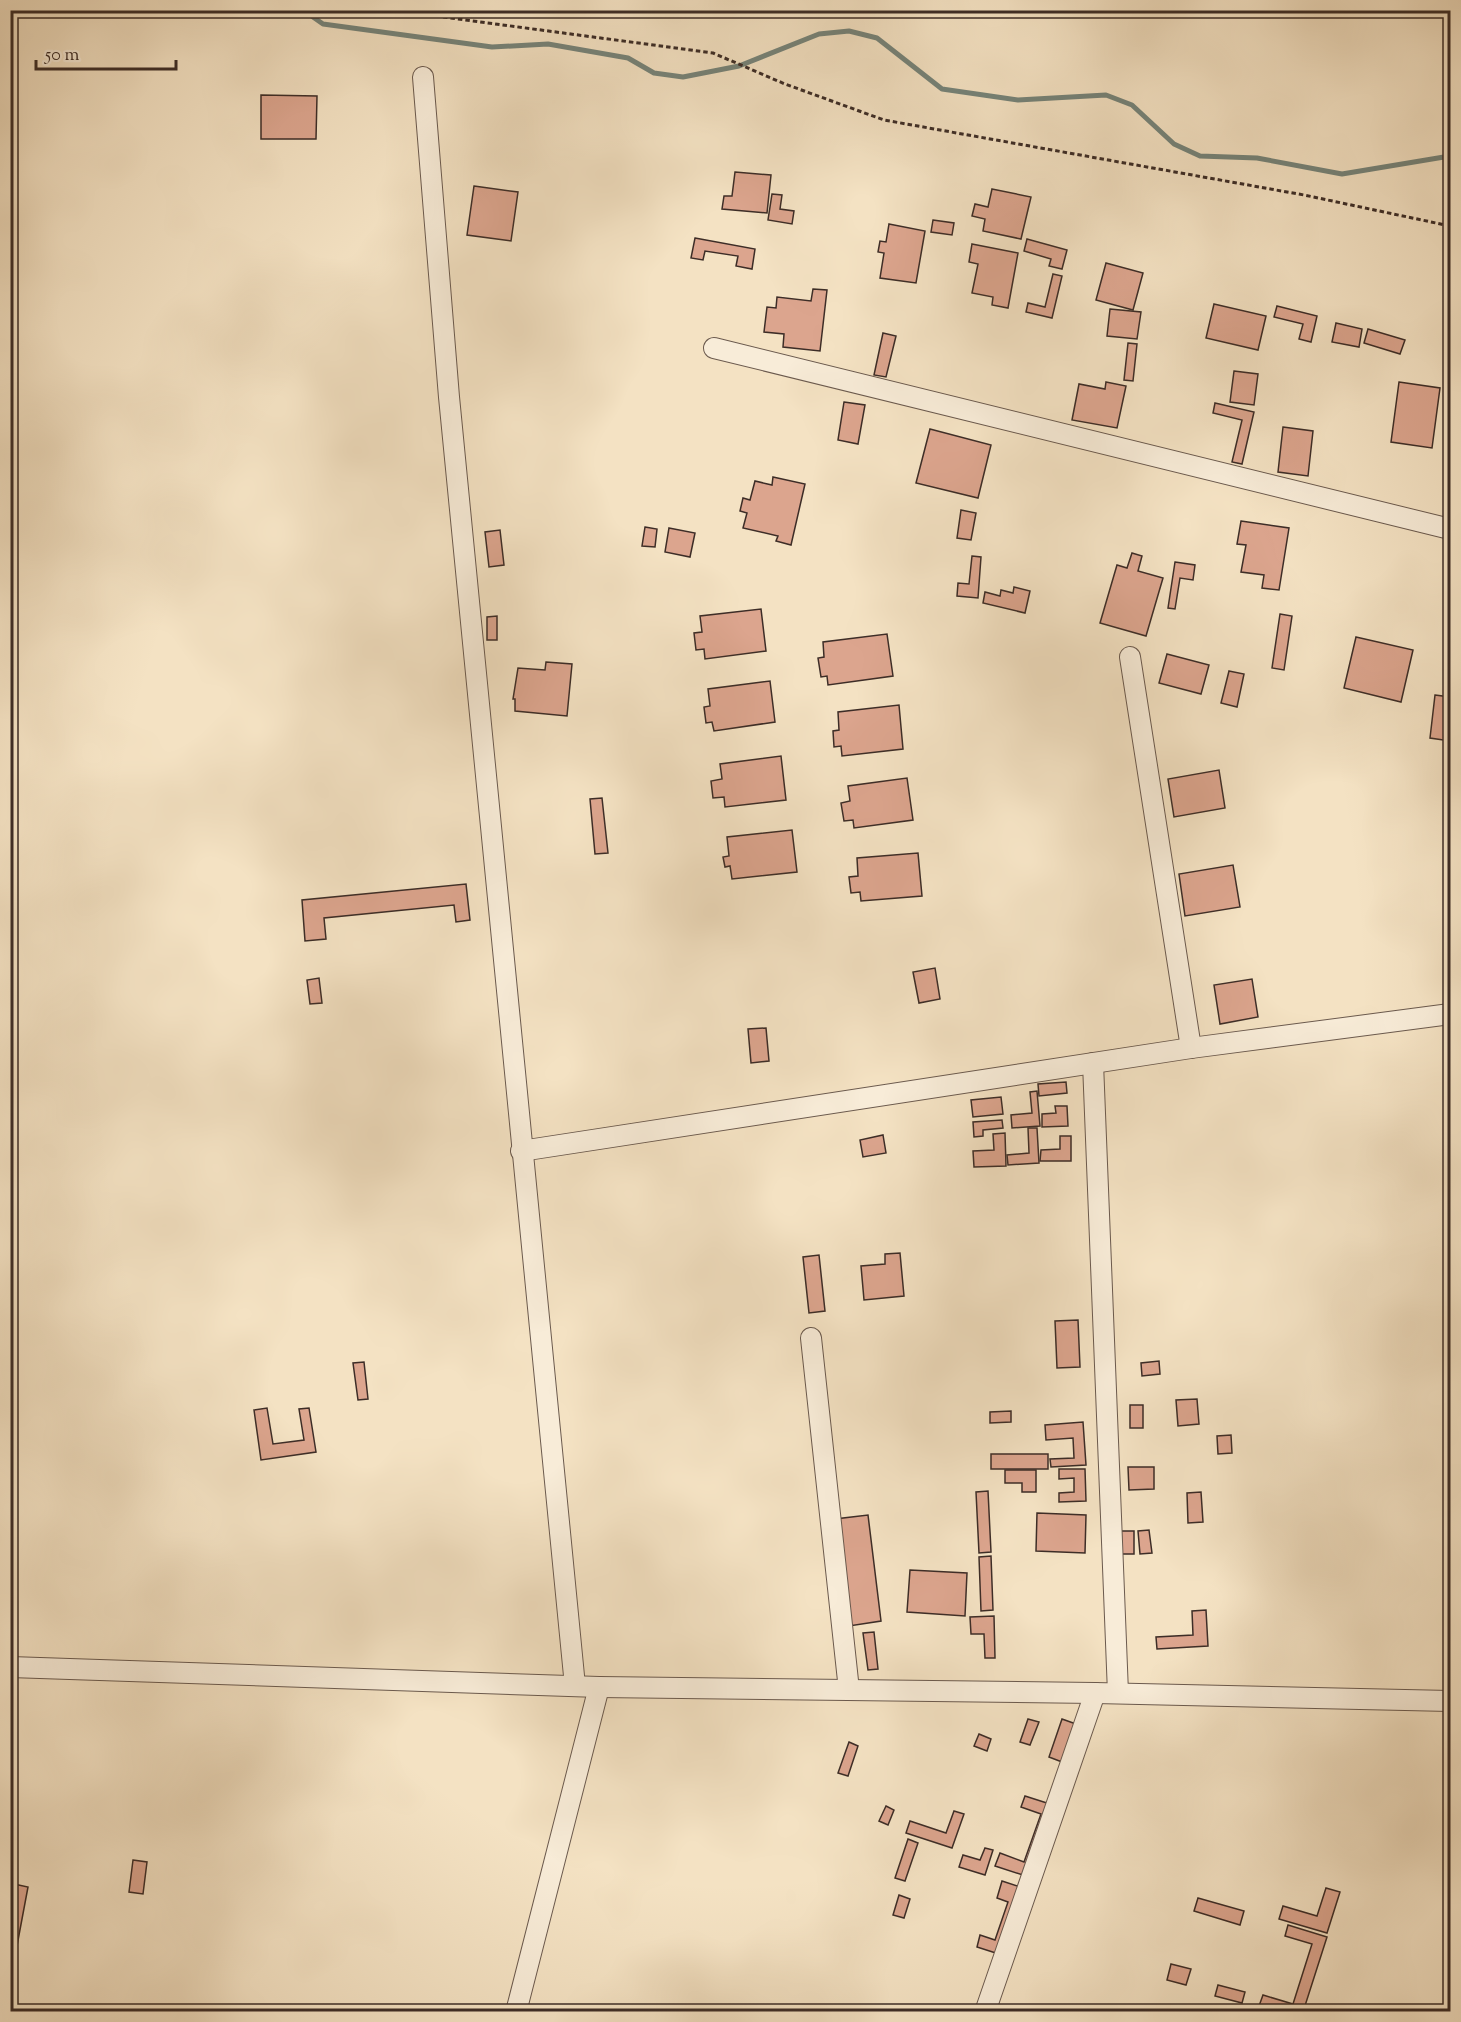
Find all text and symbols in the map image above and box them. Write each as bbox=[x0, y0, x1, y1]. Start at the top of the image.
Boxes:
scale bar bbox=[36, 33, 176, 71]
text: 50 m bbox=[44, 43, 80, 69]

